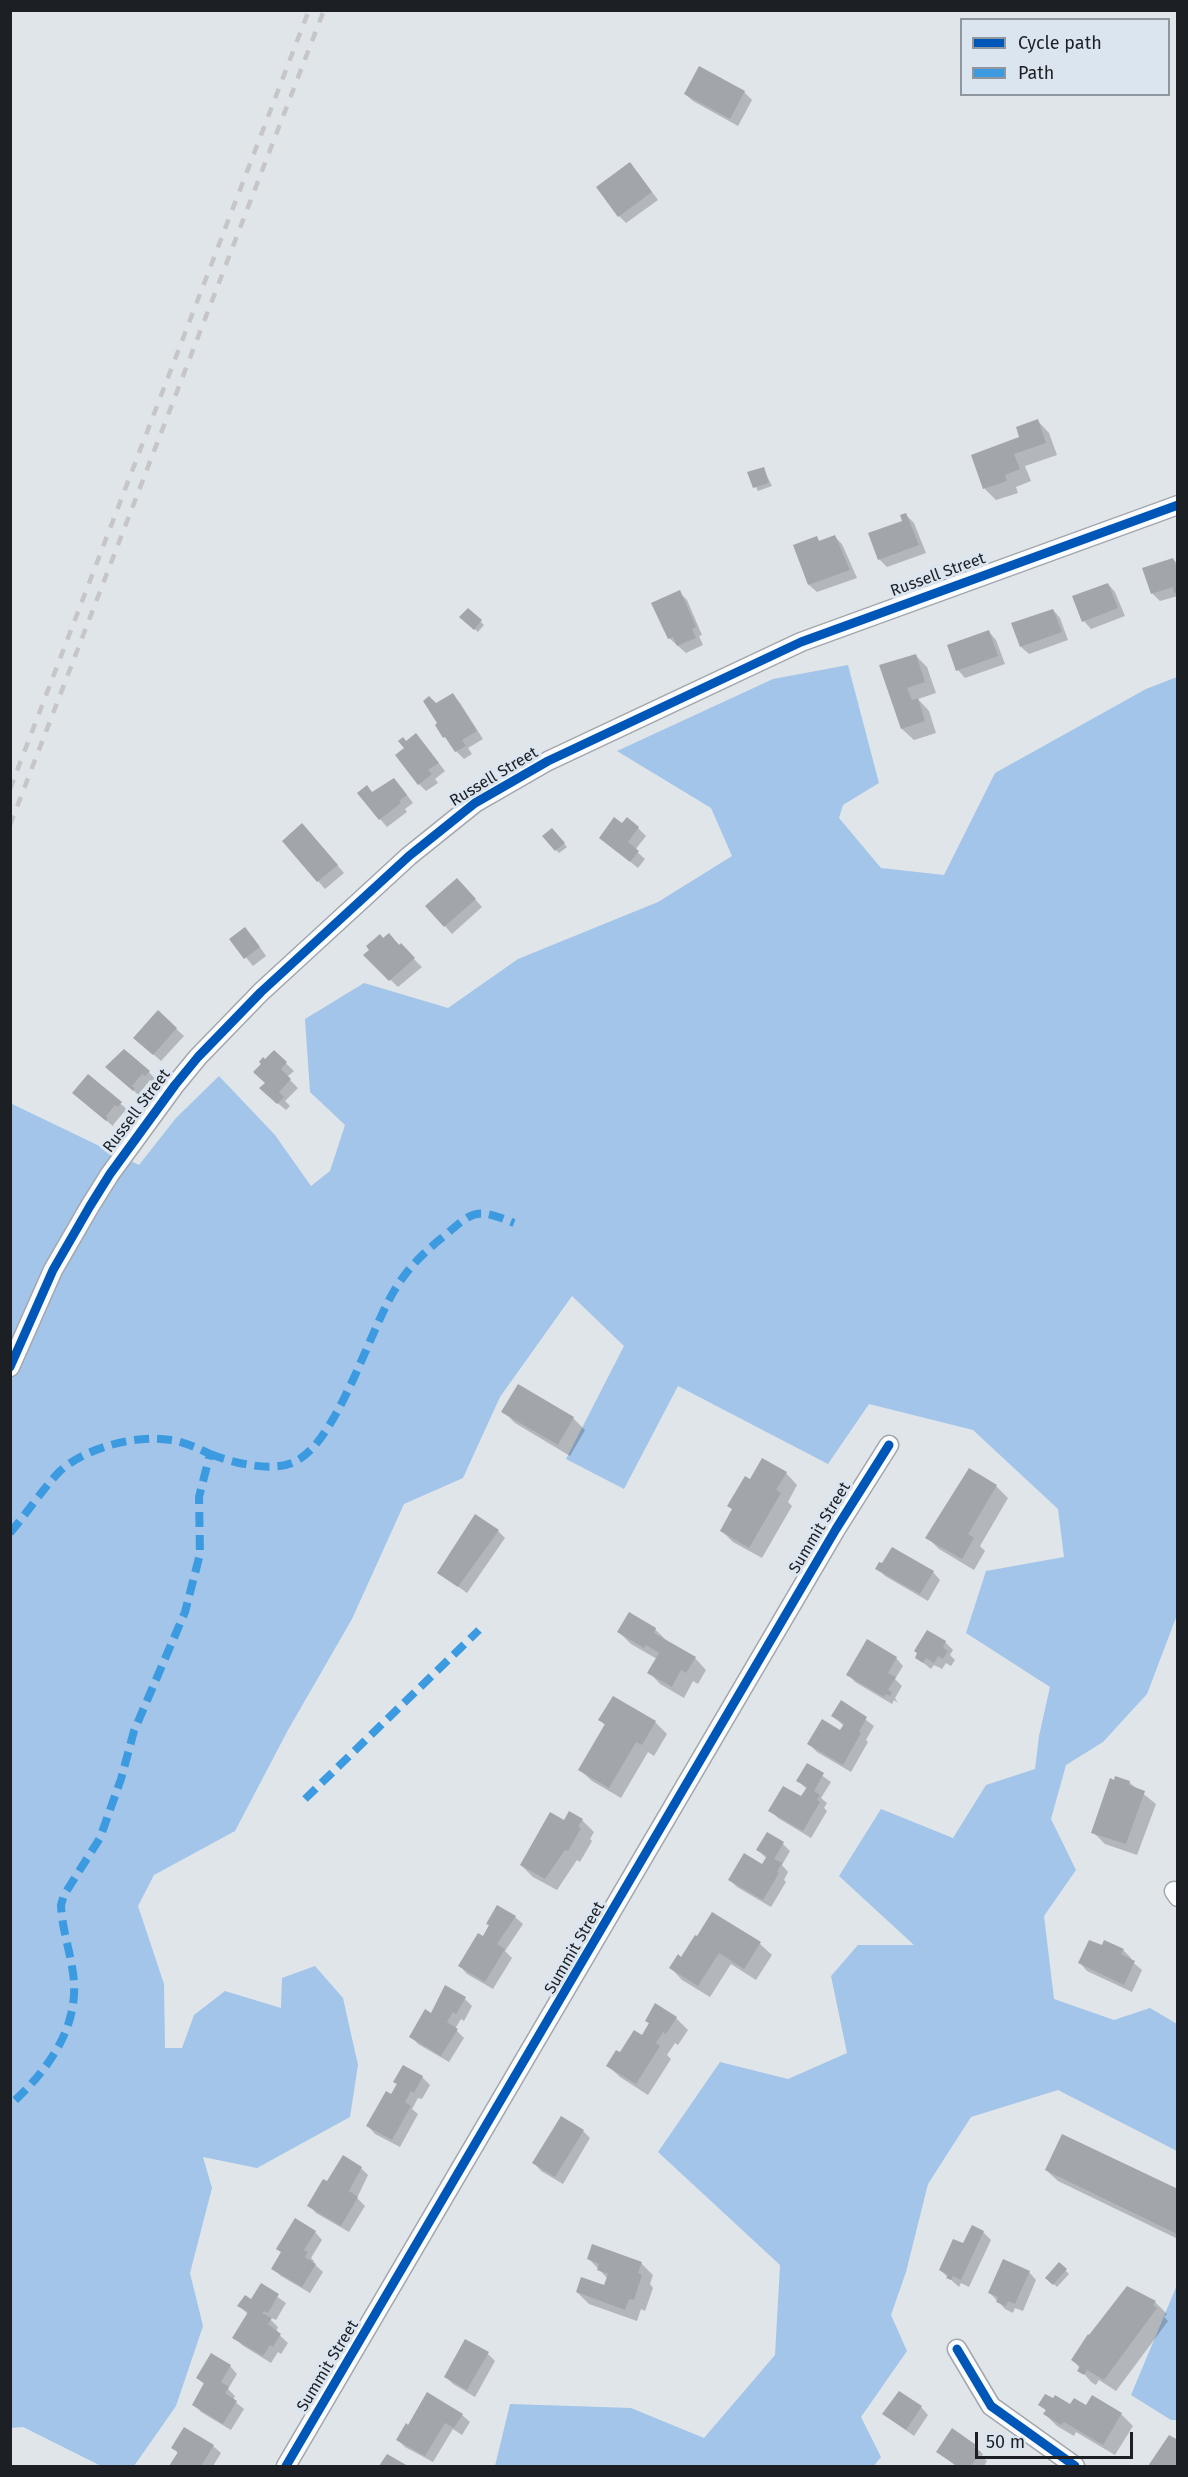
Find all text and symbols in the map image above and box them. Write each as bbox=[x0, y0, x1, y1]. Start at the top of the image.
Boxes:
legend bbox=[960, 18, 1170, 96]
text: Cycle path bbox=[1018, 32, 1102, 54]
text: Path bbox=[1018, 62, 1054, 84]
street label: Russell Street bbox=[888, 549, 988, 601]
street label: Russell Street bbox=[446, 743, 542, 811]
street label: Russell Street bbox=[99, 1065, 175, 1157]
street label: Summit Street bbox=[785, 1479, 855, 1577]
street label: Summit Street bbox=[541, 1898, 609, 1998]
street label: Summit Street bbox=[293, 2317, 363, 2415]
scale bar bbox=[978, 2420, 1136, 2458]
text: 50 m bbox=[986, 2431, 1025, 2453]

